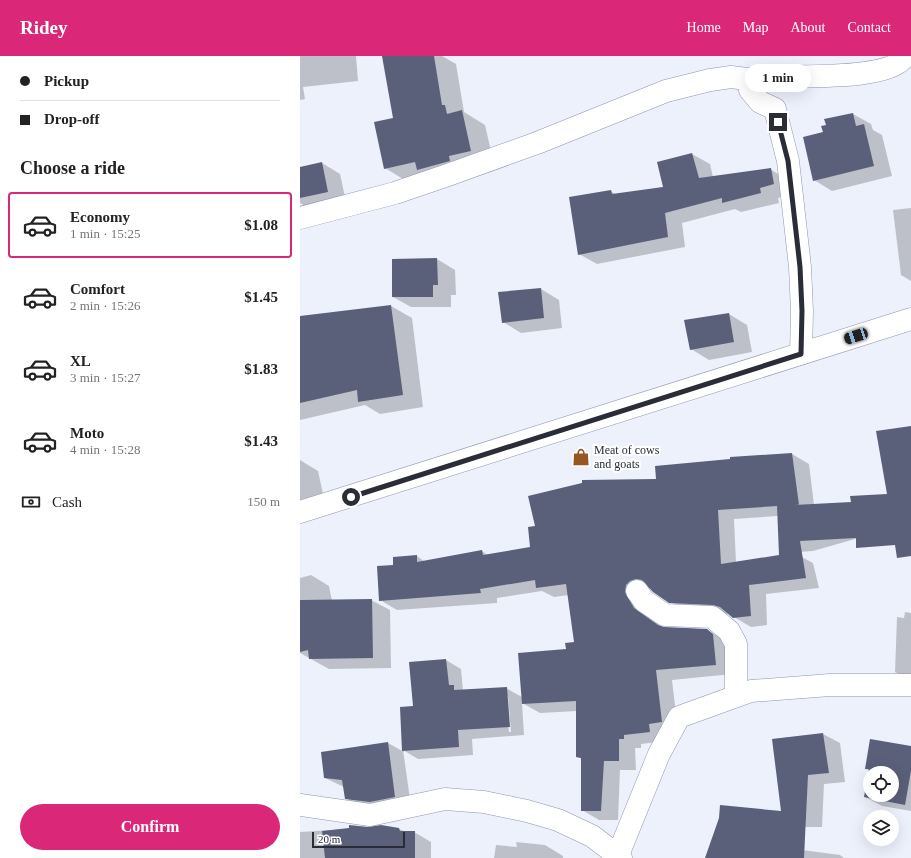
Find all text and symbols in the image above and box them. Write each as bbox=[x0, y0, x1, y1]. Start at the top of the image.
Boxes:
text: Ridey bbox=[20, 17, 68, 38]
text: Home bbox=[687, 20, 721, 35]
text: Map bbox=[743, 20, 768, 35]
text: About bbox=[790, 20, 825, 35]
text: Contact bbox=[847, 20, 891, 35]
callout: 1 min bbox=[745, 64, 811, 92]
text: 1 min bbox=[762, 70, 794, 85]
text: Pickup bbox=[44, 73, 89, 89]
text: Drop-off bbox=[44, 111, 100, 127]
route end bbox=[769, 113, 787, 131]
text: Choose a ride bbox=[20, 158, 125, 178]
icon: car bbox=[22, 207, 58, 243]
text: Economy bbox=[70, 209, 130, 225]
text: $1.08 bbox=[244, 217, 278, 233]
text: 1 min · 15:25 bbox=[70, 226, 140, 241]
icon: car bbox=[22, 279, 58, 315]
text: Comfort bbox=[70, 281, 125, 297]
text: $1.45 bbox=[244, 289, 278, 305]
text: 2 min · 15:26 bbox=[70, 298, 140, 313]
car bbox=[843, 327, 869, 345]
icon: car bbox=[22, 351, 58, 387]
text: XL bbox=[70, 353, 91, 369]
text: $1.83 bbox=[244, 361, 278, 377]
text: 3 min · 15:27 bbox=[70, 370, 140, 385]
icon: car bbox=[22, 423, 58, 459]
text: Moto bbox=[70, 425, 104, 441]
text: $1.43 bbox=[244, 433, 278, 449]
text: 4 min · 15:28 bbox=[70, 442, 140, 457]
place label: Meat of cows and goats bbox=[594, 443, 660, 471]
shop icon: Meat of cows and goats bbox=[571, 447, 591, 467]
route start bbox=[342, 488, 360, 506]
icon: cash bbox=[20, 491, 42, 513]
text: Cash bbox=[52, 494, 82, 510]
text: 150 m bbox=[247, 494, 280, 509]
map controls bbox=[863, 766, 899, 846]
button: locate bbox=[863, 766, 899, 802]
button: Confirm bbox=[20, 804, 280, 850]
button: layers bbox=[863, 810, 899, 846]
scale bar bbox=[312, 830, 405, 849]
text: 20 m bbox=[318, 833, 340, 845]

